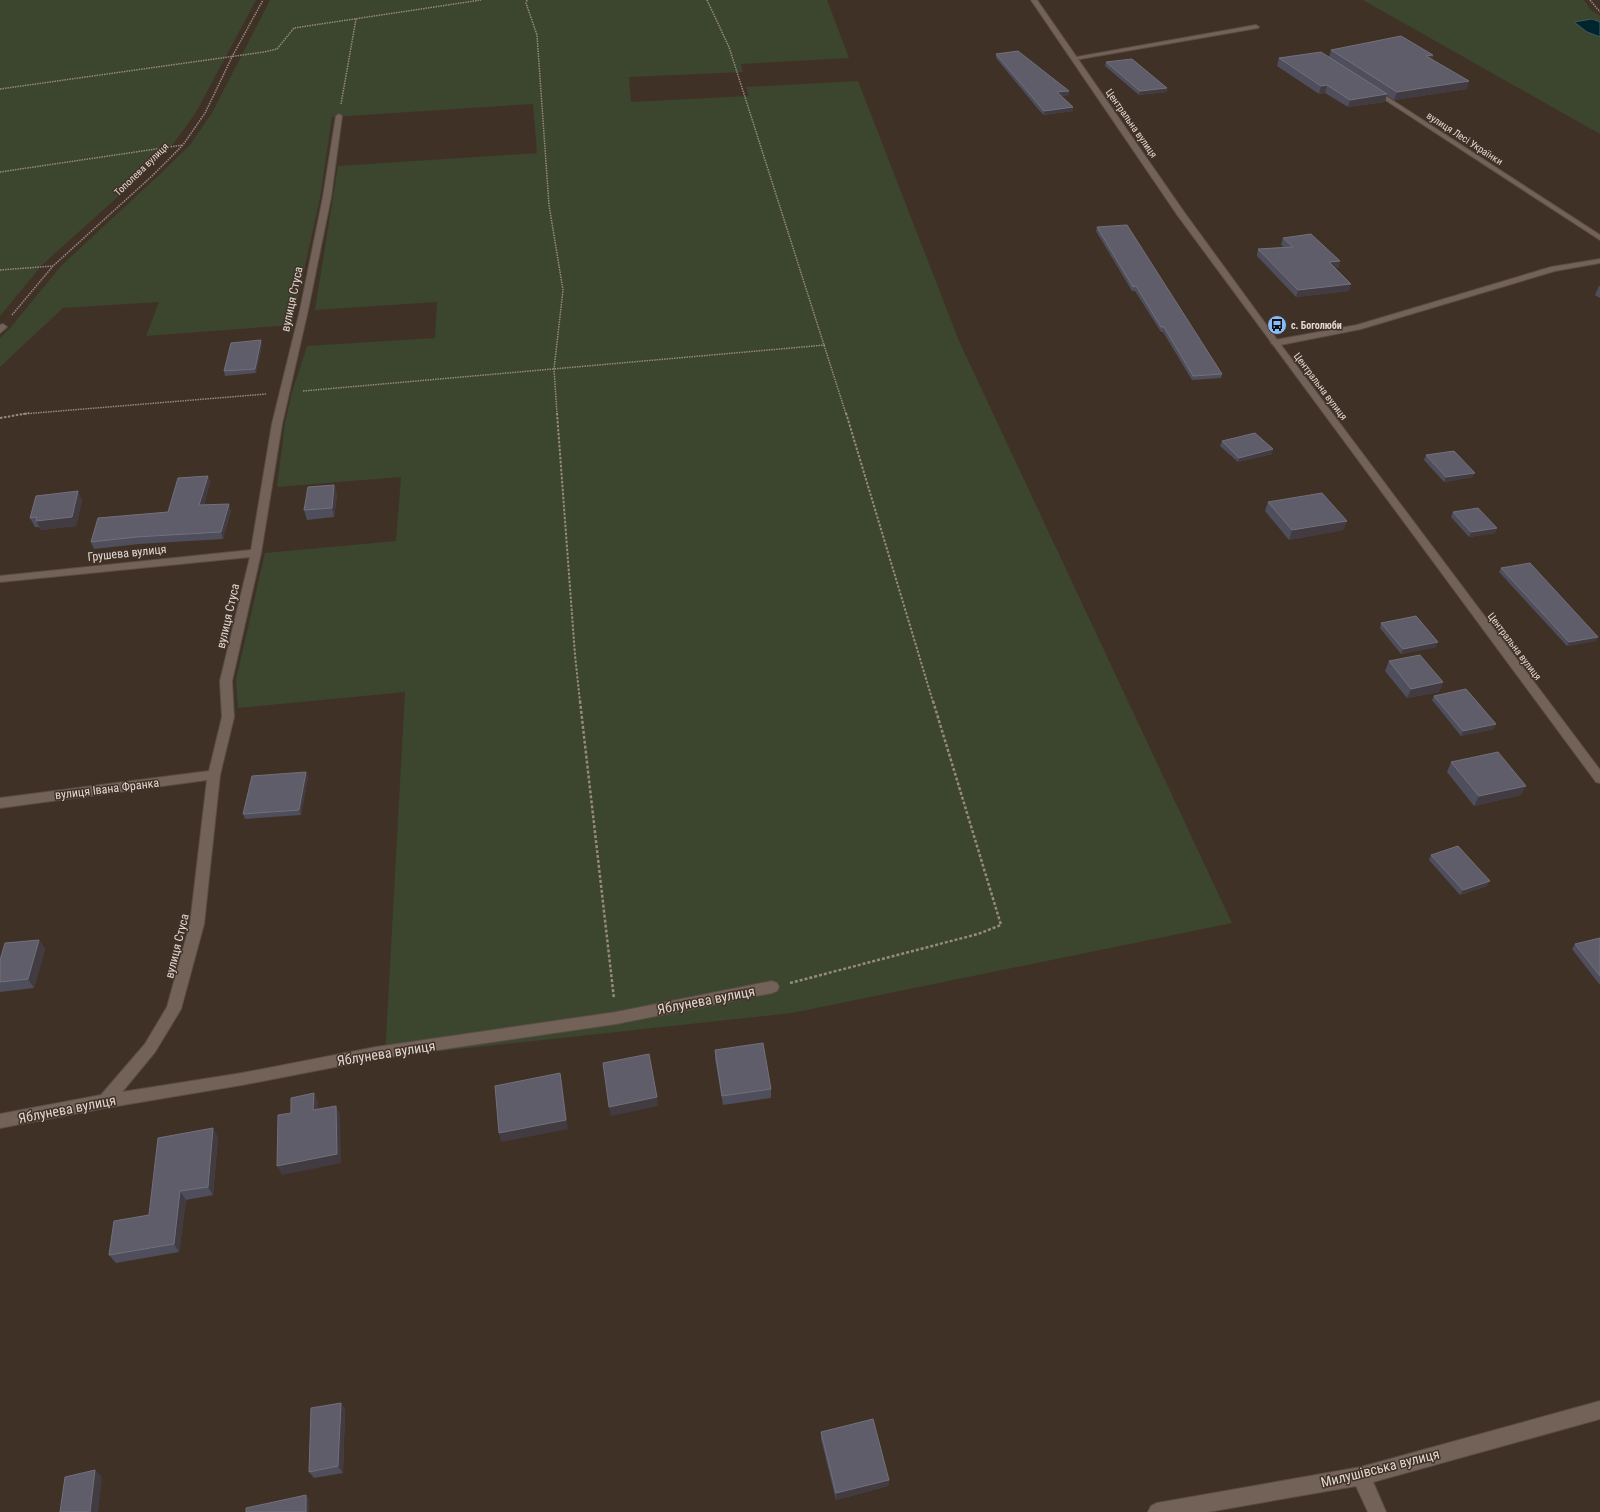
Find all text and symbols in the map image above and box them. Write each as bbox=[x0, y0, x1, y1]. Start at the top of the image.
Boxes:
street label: Центральна вулиця bbox=[1104, 87, 1160, 160]
street label: вулиця Лесі Українки bbox=[1425, 110, 1505, 167]
street label: Тополева вулиця bbox=[112, 141, 171, 198]
street label: вулиця Стуса bbox=[278, 265, 306, 333]
bus stop icon: с. Боголюби bbox=[1266, 314, 1288, 336]
place label: с. Боголюби bbox=[1291, 320, 1342, 331]
street label: Центральна вулиця bbox=[1292, 350, 1350, 422]
street label: Грушева вулиця bbox=[87, 542, 167, 564]
street label: вулиця Стуса bbox=[214, 582, 242, 650]
street label: Центральна вулиця bbox=[1486, 610, 1544, 682]
street label: вулиця Івана Франка bbox=[54, 776, 160, 802]
street label: вулиця Стуса bbox=[162, 912, 192, 980]
street label: Яблунева вулиця bbox=[656, 983, 756, 1017]
street label: Яблунева вулиця bbox=[336, 1037, 436, 1069]
street label: Яблунева вулиця bbox=[17, 1092, 117, 1126]
street label: Милушівська вулиця bbox=[1319, 1446, 1441, 1490]

